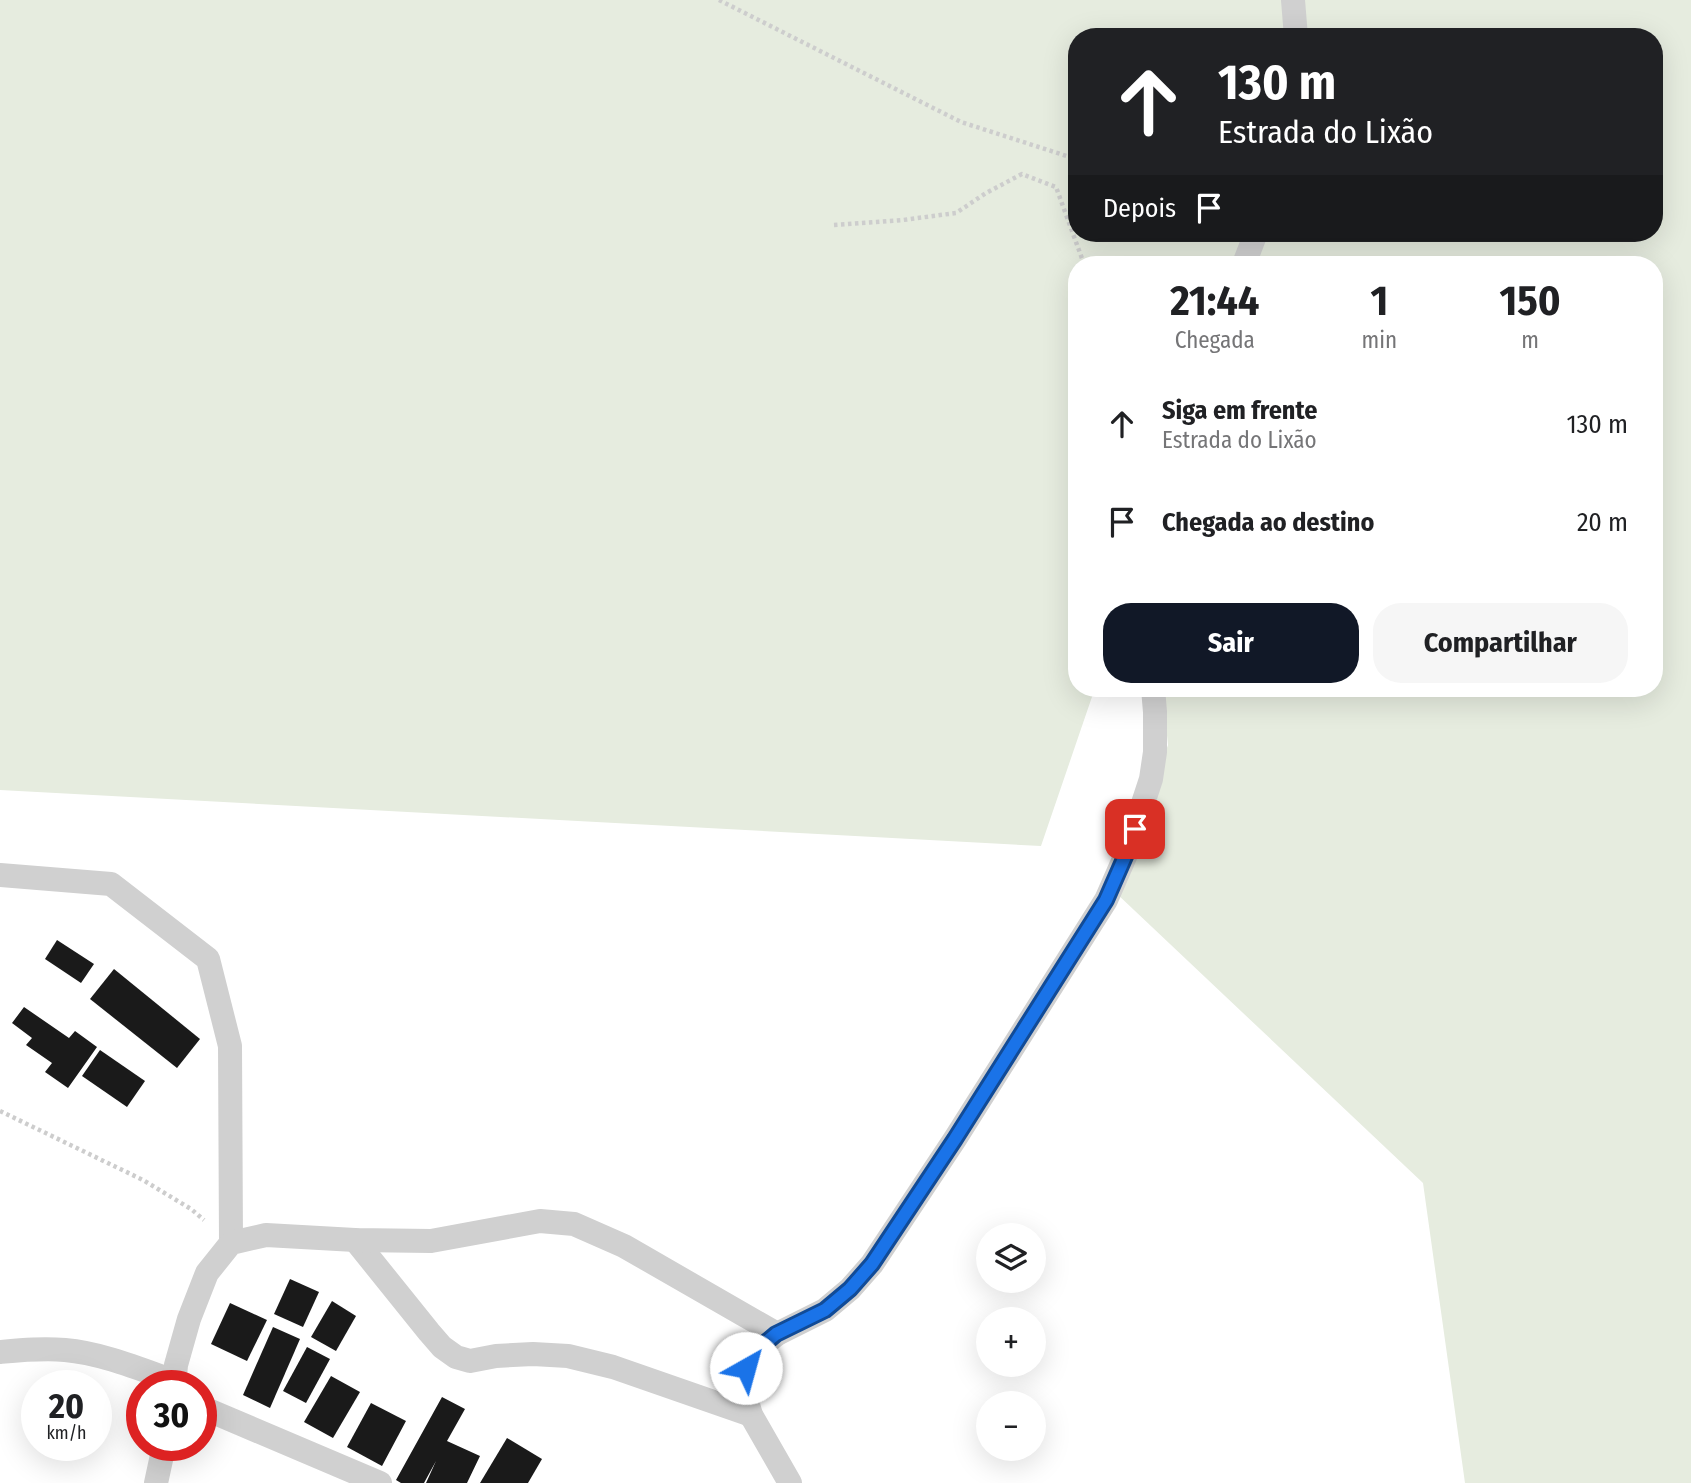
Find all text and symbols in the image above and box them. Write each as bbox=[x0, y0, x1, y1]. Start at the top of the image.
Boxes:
text: 130 m bbox=[1218, 53, 1336, 112]
icon: ahead bbox=[1103, 56, 1194, 147]
text: Estrada do Lixão bbox=[1218, 113, 1433, 151]
icon: arrive bbox=[1190, 189, 1228, 227]
text: Depois bbox=[1103, 193, 1176, 224]
text: 21:44 bbox=[1170, 276, 1259, 326]
text: 1 bbox=[1370, 276, 1388, 326]
text: 150 bbox=[1499, 276, 1561, 326]
text: Chegada bbox=[1175, 326, 1255, 354]
text: min bbox=[1362, 326, 1397, 354]
text: m bbox=[1521, 326, 1539, 354]
text: Siga em frente bbox=[1162, 395, 1317, 426]
icon: ahead bbox=[1103, 405, 1141, 443]
text: 130 m bbox=[1566, 409, 1628, 440]
text: Estrada do Lixão bbox=[1162, 426, 1317, 454]
icon: arrive bbox=[1103, 503, 1141, 541]
text: Chegada ao destino bbox=[1162, 507, 1374, 538]
text: 20 m bbox=[1577, 507, 1628, 538]
button: Sair bbox=[1103, 603, 1359, 683]
button: Compartilhar bbox=[1373, 603, 1628, 683]
pin bbox=[1105, 799, 1165, 859]
icon: arrive bbox=[1116, 810, 1154, 848]
map controls bbox=[976, 1223, 1046, 1461]
button: layers bbox=[976, 1223, 1046, 1293]
button: + bbox=[976, 1307, 1046, 1377]
position arrow bbox=[709, 1331, 783, 1405]
speed limit sign: 30 bbox=[126, 1370, 217, 1461]
text: 20 bbox=[49, 1385, 84, 1427]
button: − bbox=[976, 1391, 1046, 1461]
text: km/h bbox=[46, 1422, 87, 1444]

